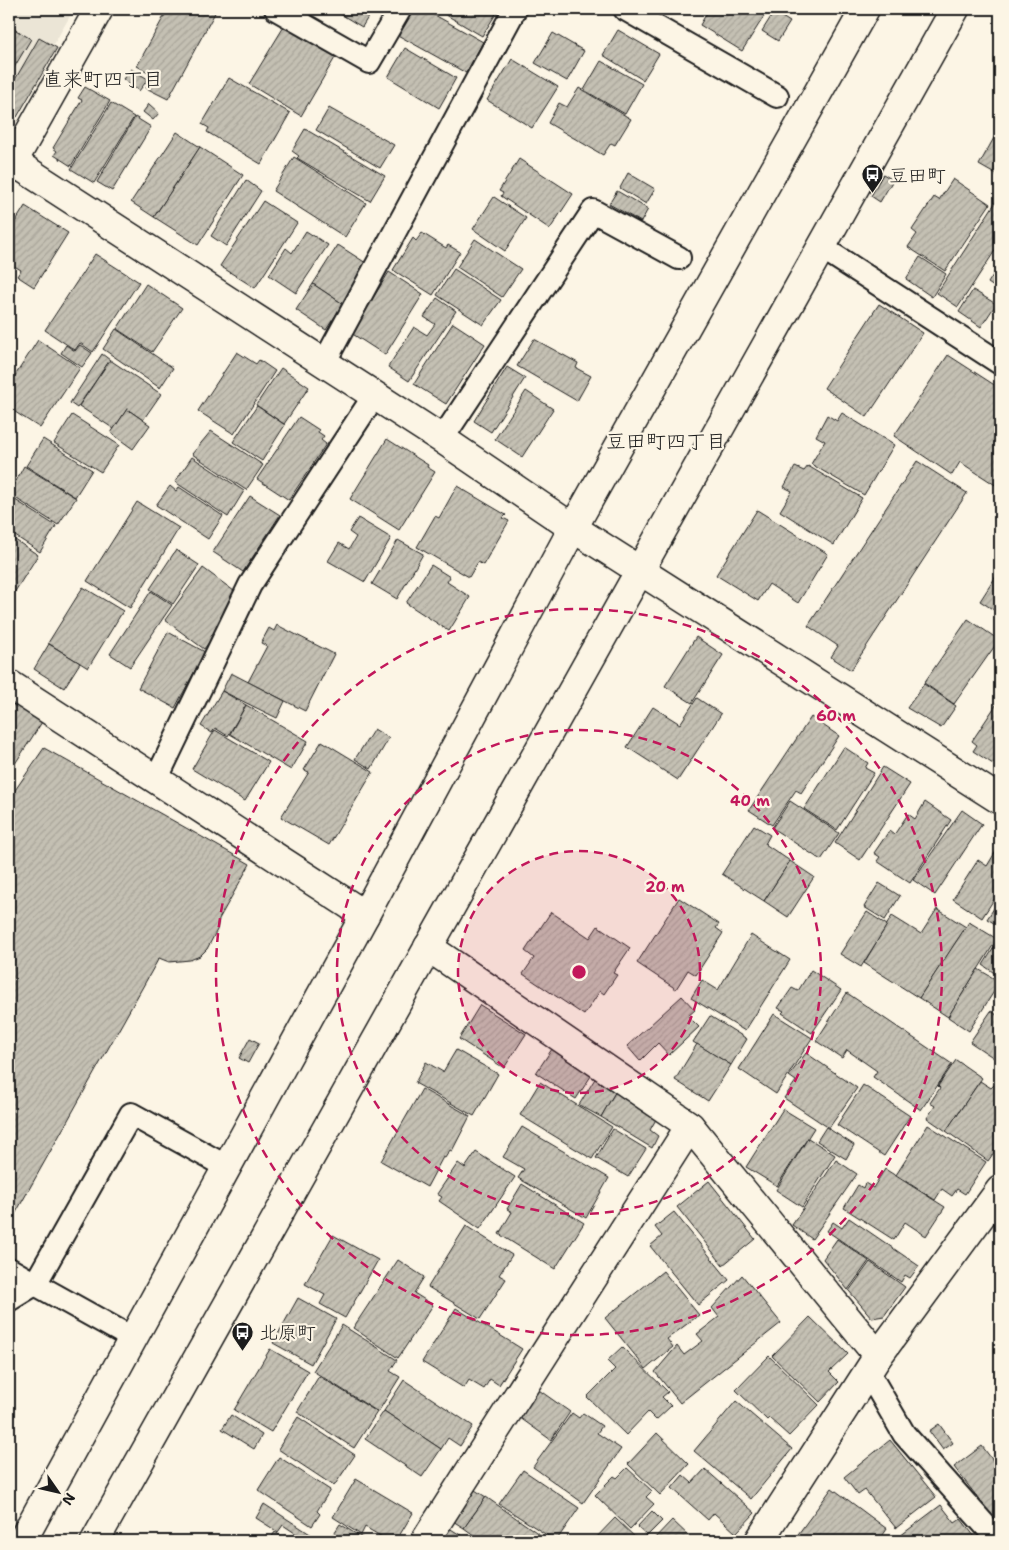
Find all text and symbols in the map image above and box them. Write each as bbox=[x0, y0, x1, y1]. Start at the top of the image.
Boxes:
district label: 直来町四丁目 bbox=[43, 66, 163, 92]
bus stop icon: 豆田町 bbox=[861, 163, 885, 194]
place label: 豆田町 bbox=[889, 163, 946, 188]
district label: 豆田町四丁目 bbox=[606, 428, 726, 454]
text: 60 m bbox=[816, 706, 856, 726]
text: 40 m bbox=[730, 791, 770, 811]
text: 20 m bbox=[645, 877, 685, 897]
centre of rings bbox=[570, 963, 588, 981]
bus stop icon: 北原町 bbox=[231, 1320, 255, 1351]
place label: 北原町 bbox=[259, 1320, 316, 1345]
north arrow bbox=[32, 1468, 82, 1518]
text: N bbox=[58, 1490, 79, 1509]

